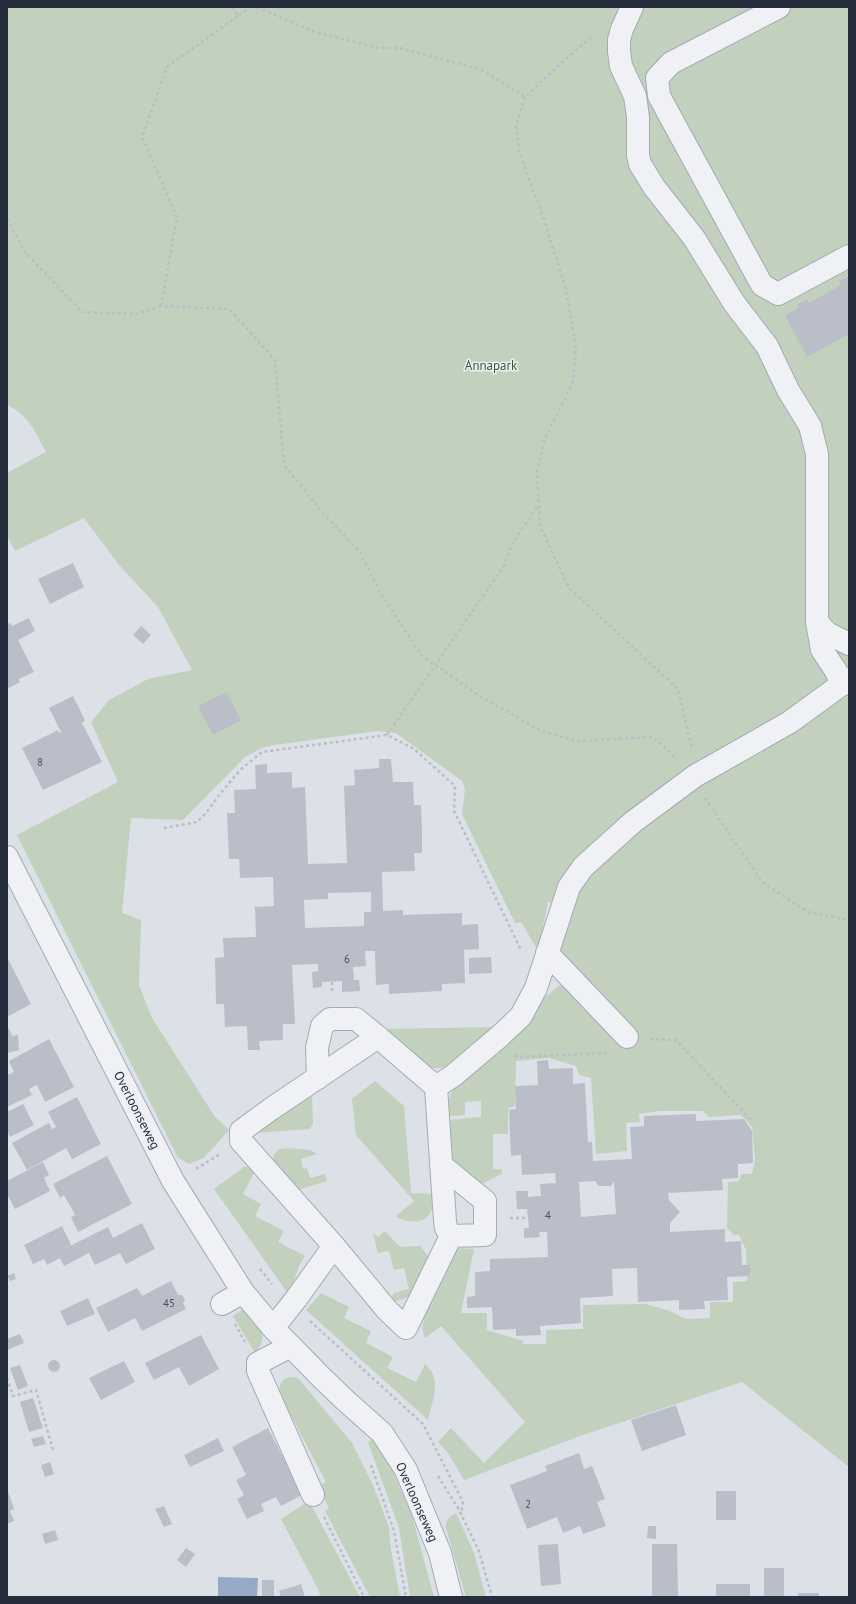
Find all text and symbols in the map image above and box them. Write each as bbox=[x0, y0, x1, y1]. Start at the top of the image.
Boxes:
park label: Annapark bbox=[465, 357, 518, 374]
house number: 8 bbox=[37, 755, 43, 769]
house number: 6 bbox=[344, 952, 350, 966]
street label: Overloonseweg bbox=[110, 1068, 164, 1152]
house number: 4 bbox=[545, 1208, 551, 1222]
house number: 45 bbox=[163, 1296, 175, 1310]
street label: Overloonseweg bbox=[392, 1460, 442, 1544]
house number: 2 bbox=[525, 1497, 531, 1511]

